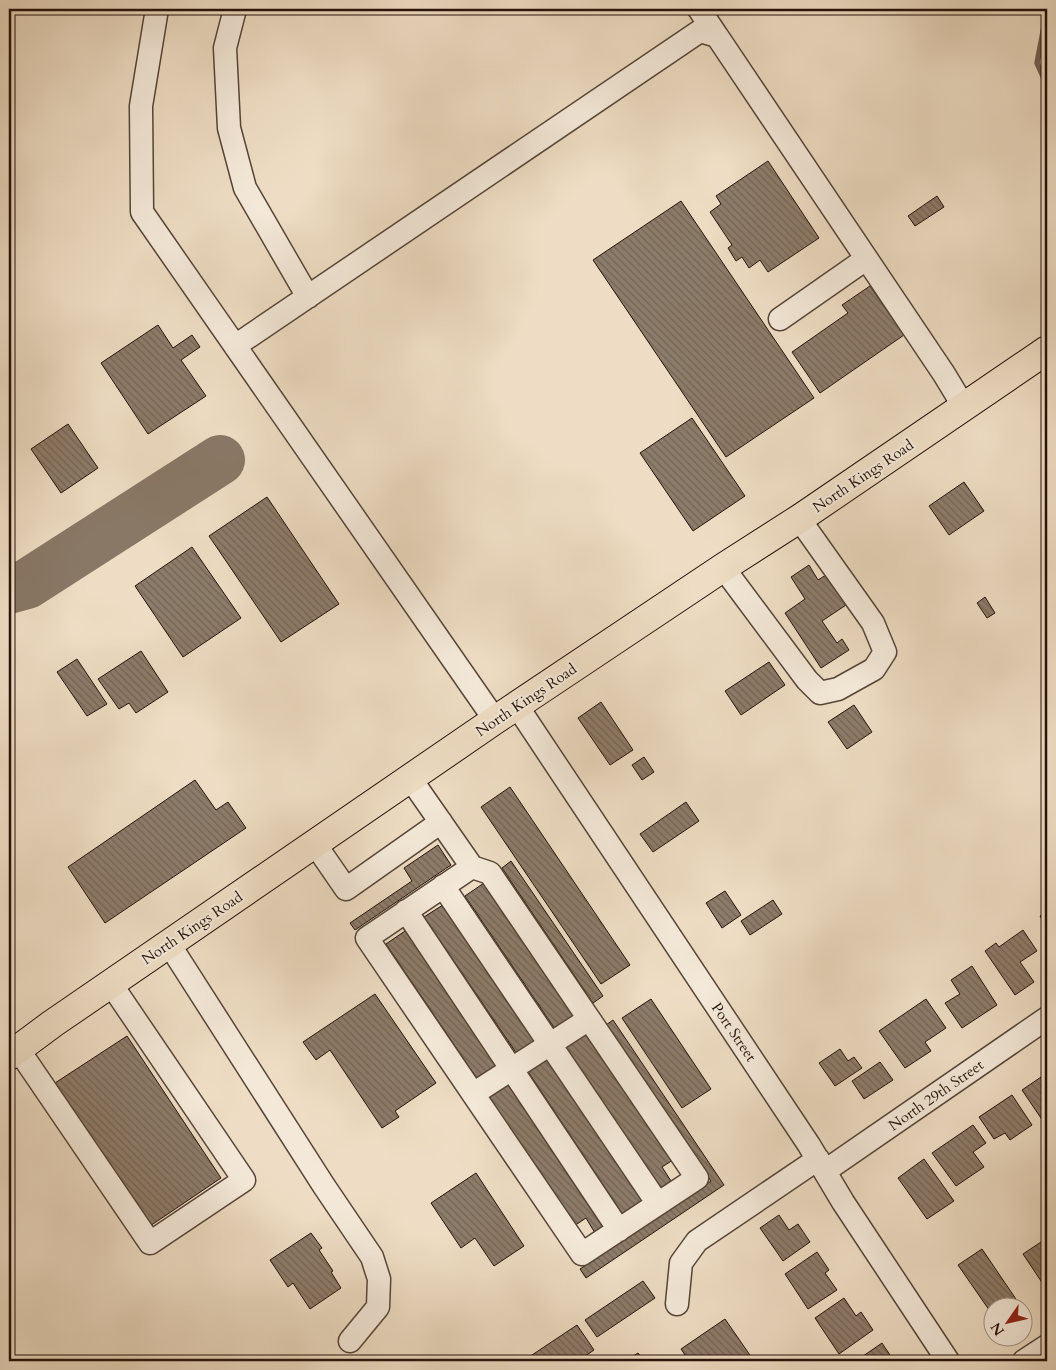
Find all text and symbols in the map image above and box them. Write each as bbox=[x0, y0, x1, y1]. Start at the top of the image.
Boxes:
street label: North Kings Road bbox=[809, 435, 917, 517]
street label: North Kings Road bbox=[472, 659, 580, 741]
street label: North Kings Road bbox=[138, 887, 246, 969]
street label: Port Street bbox=[707, 999, 761, 1066]
street label: North 29th Street bbox=[884, 1055, 988, 1135]
north arrow bbox=[984, 1298, 1034, 1348]
text: N bbox=[986, 1319, 1009, 1339]

